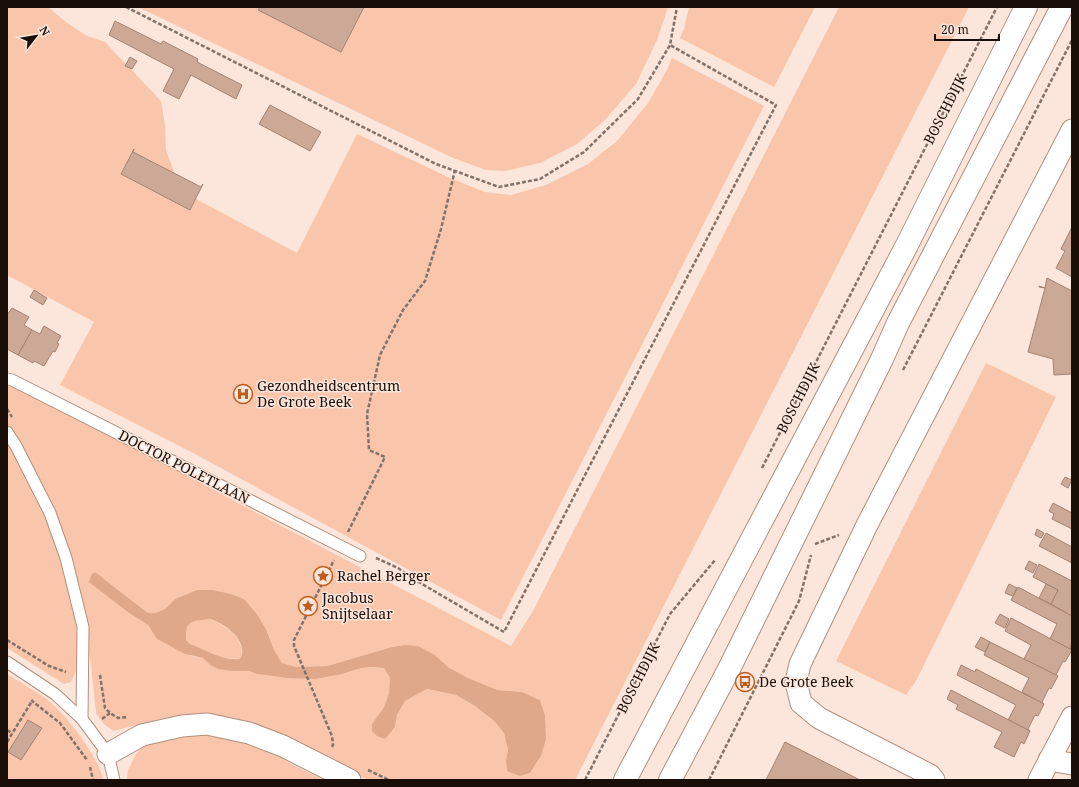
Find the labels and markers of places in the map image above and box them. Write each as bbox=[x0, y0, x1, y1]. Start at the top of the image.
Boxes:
place label: Gezondheidscentrum De Grote Beek bbox=[257, 376, 400, 411]
hospital icon: Gezondheidscentrum De Grote Beek bbox=[232, 383, 254, 405]
place icon: Rachel Berger bbox=[312, 565, 334, 587]
place label: Rachel Berger bbox=[337, 566, 431, 585]
place label: Jacobus Snijtselaar bbox=[321, 588, 393, 623]
place icon: Jacobus Snijtselaar bbox=[297, 595, 319, 617]
bus stop icon: De Grote Beek bbox=[734, 671, 756, 693]
place label: De Grote Beek bbox=[759, 672, 854, 691]

